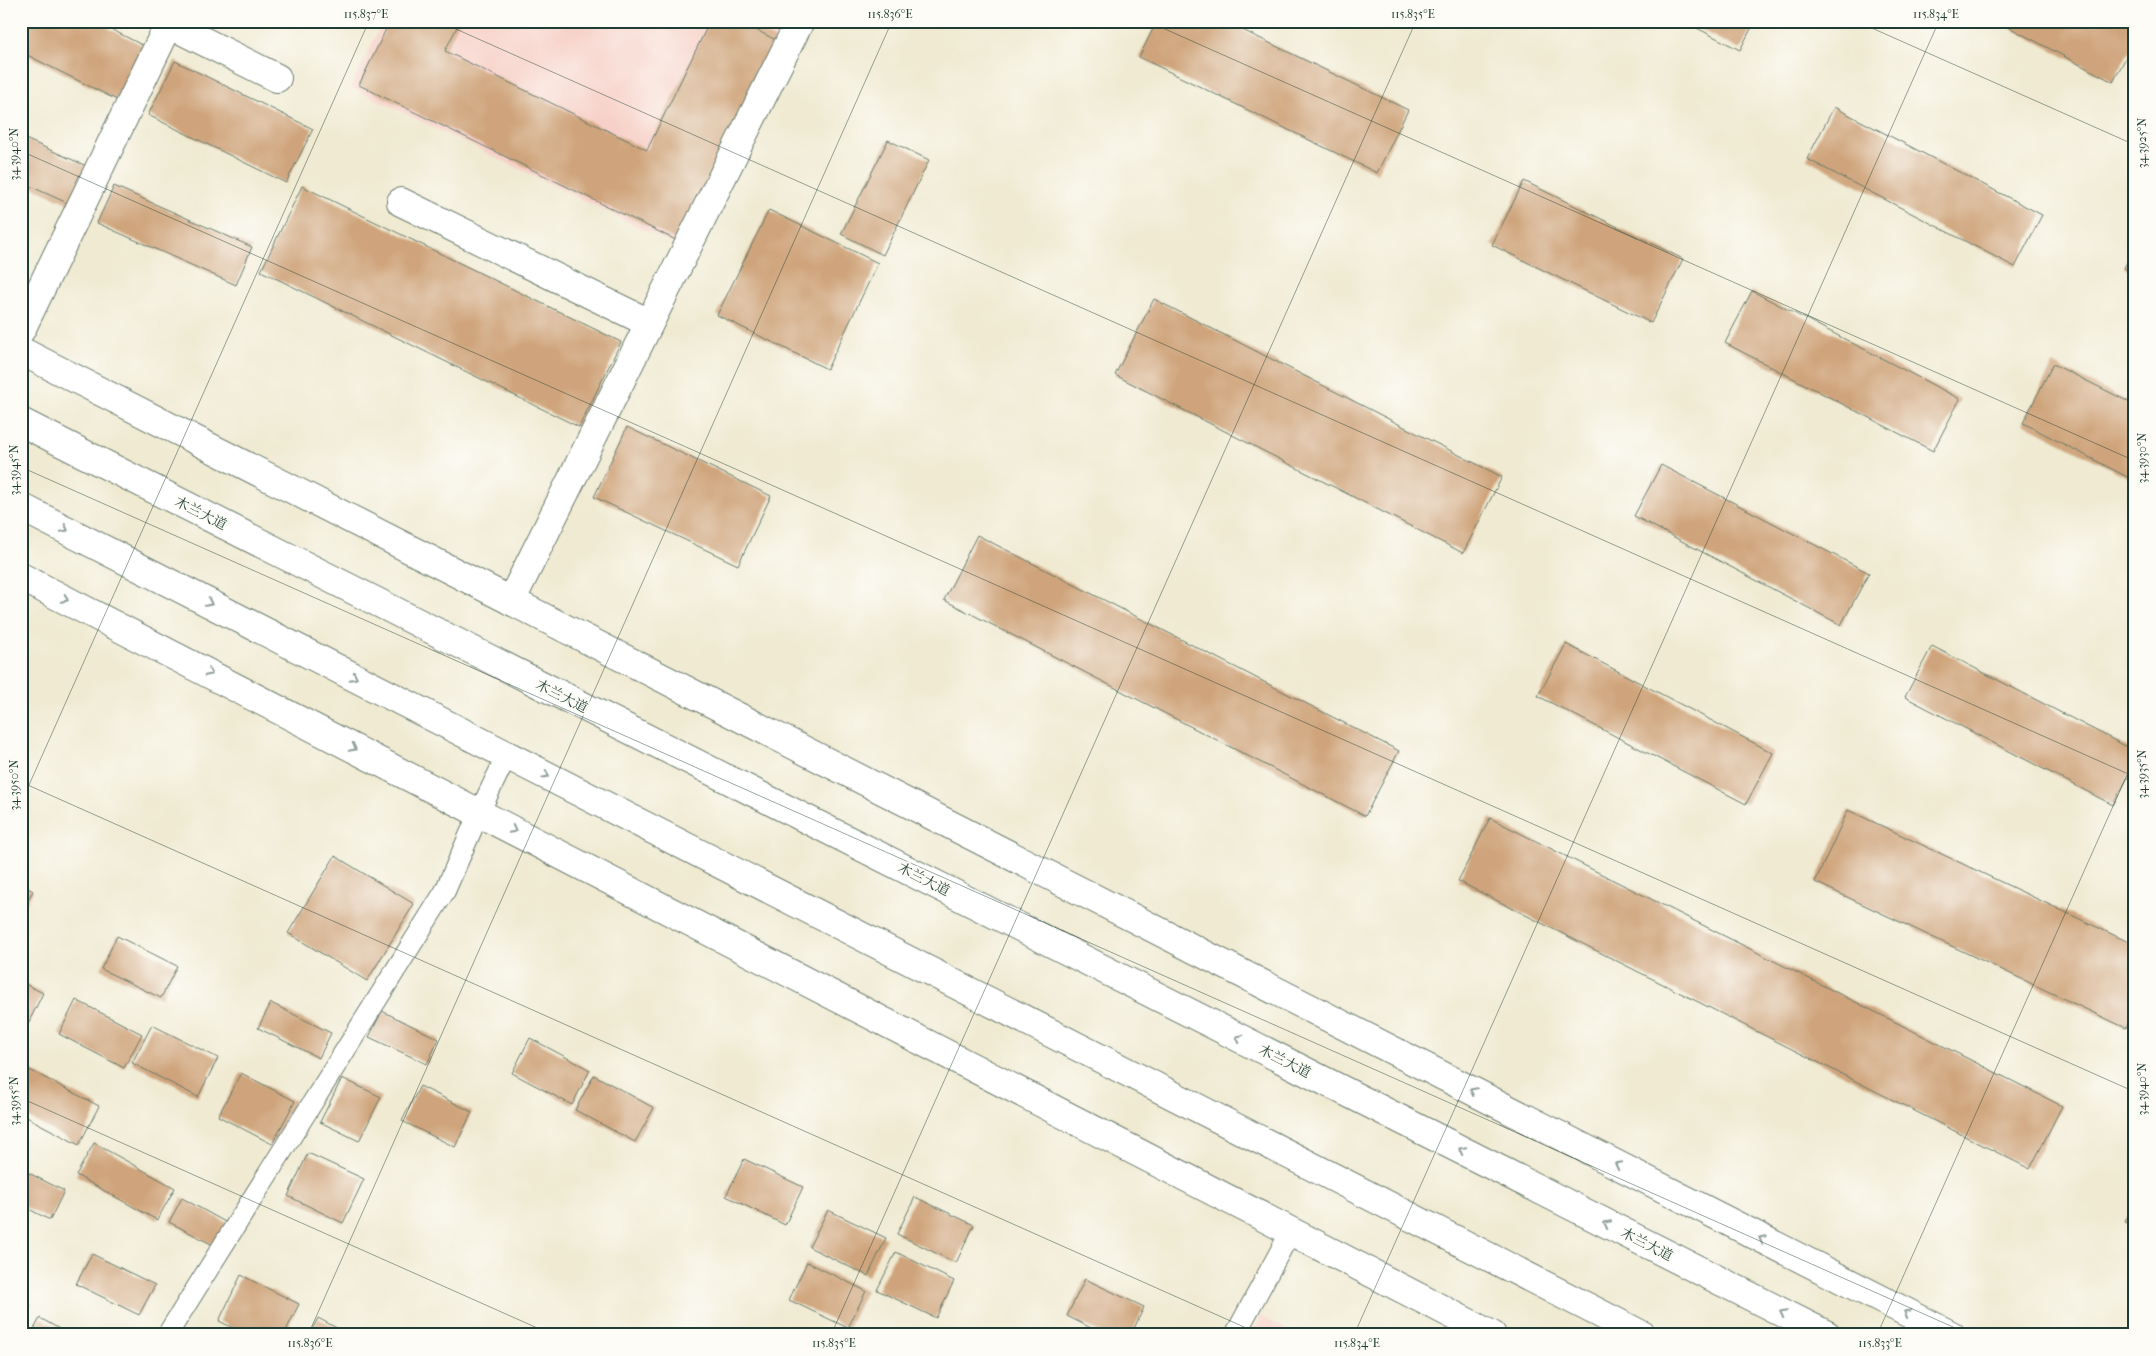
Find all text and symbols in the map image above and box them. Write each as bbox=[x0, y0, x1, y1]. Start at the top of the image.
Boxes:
text: 115.837°E bbox=[344, 7, 388, 21]
text: 115.836°E bbox=[867, 7, 913, 21]
text: 115.835°E bbox=[1391, 7, 1435, 21]
text: 115.834°E bbox=[1913, 7, 1959, 21]
text: 34.3925°N bbox=[2135, 118, 2149, 168]
text: 34.3940°N bbox=[7, 128, 21, 180]
text: 34.3930°N bbox=[2135, 433, 2149, 483]
text: 34.3945°N bbox=[7, 444, 21, 496]
street label: 木兰大道 bbox=[172, 493, 230, 534]
one-way arrow bbox=[59, 523, 68, 533]
one-way arrow bbox=[59, 593, 68, 603]
one-way arrow bbox=[204, 597, 213, 607]
one-way arrow bbox=[204, 667, 213, 677]
one-way arrow bbox=[349, 671, 358, 681]
street label: 木兰大道 bbox=[533, 676, 591, 717]
one-way arrow bbox=[348, 742, 357, 752]
text: 34.3935°N bbox=[2135, 749, 2149, 799]
text: 34.3950°N bbox=[7, 759, 21, 811]
one-way arrow bbox=[540, 769, 549, 779]
one-way arrow bbox=[508, 824, 517, 834]
street label: 木兰大道 bbox=[895, 859, 953, 900]
one-way arrow bbox=[1235, 1034, 1244, 1044]
street label: 木兰大道 bbox=[1256, 1041, 1314, 1082]
text: 34.3940°N bbox=[2135, 1063, 2149, 1115]
text: 34.3955°N bbox=[7, 1076, 21, 1126]
one-way arrow bbox=[1469, 1087, 1478, 1097]
one-way arrow bbox=[1458, 1146, 1467, 1156]
one-way arrow bbox=[1614, 1161, 1623, 1171]
one-way arrow bbox=[1603, 1220, 1612, 1230]
street label: 木兰大道 bbox=[1618, 1224, 1676, 1265]
one-way arrow bbox=[1759, 1235, 1768, 1245]
one-way arrow bbox=[1779, 1309, 1788, 1319]
one-way arrow bbox=[1903, 1309, 1912, 1319]
text: 115.836°E bbox=[287, 1336, 333, 1350]
text: 115.835°E bbox=[812, 1336, 856, 1350]
text: 115.834°E bbox=[1334, 1336, 1380, 1350]
text: 115.833°E bbox=[1858, 1336, 1902, 1350]

